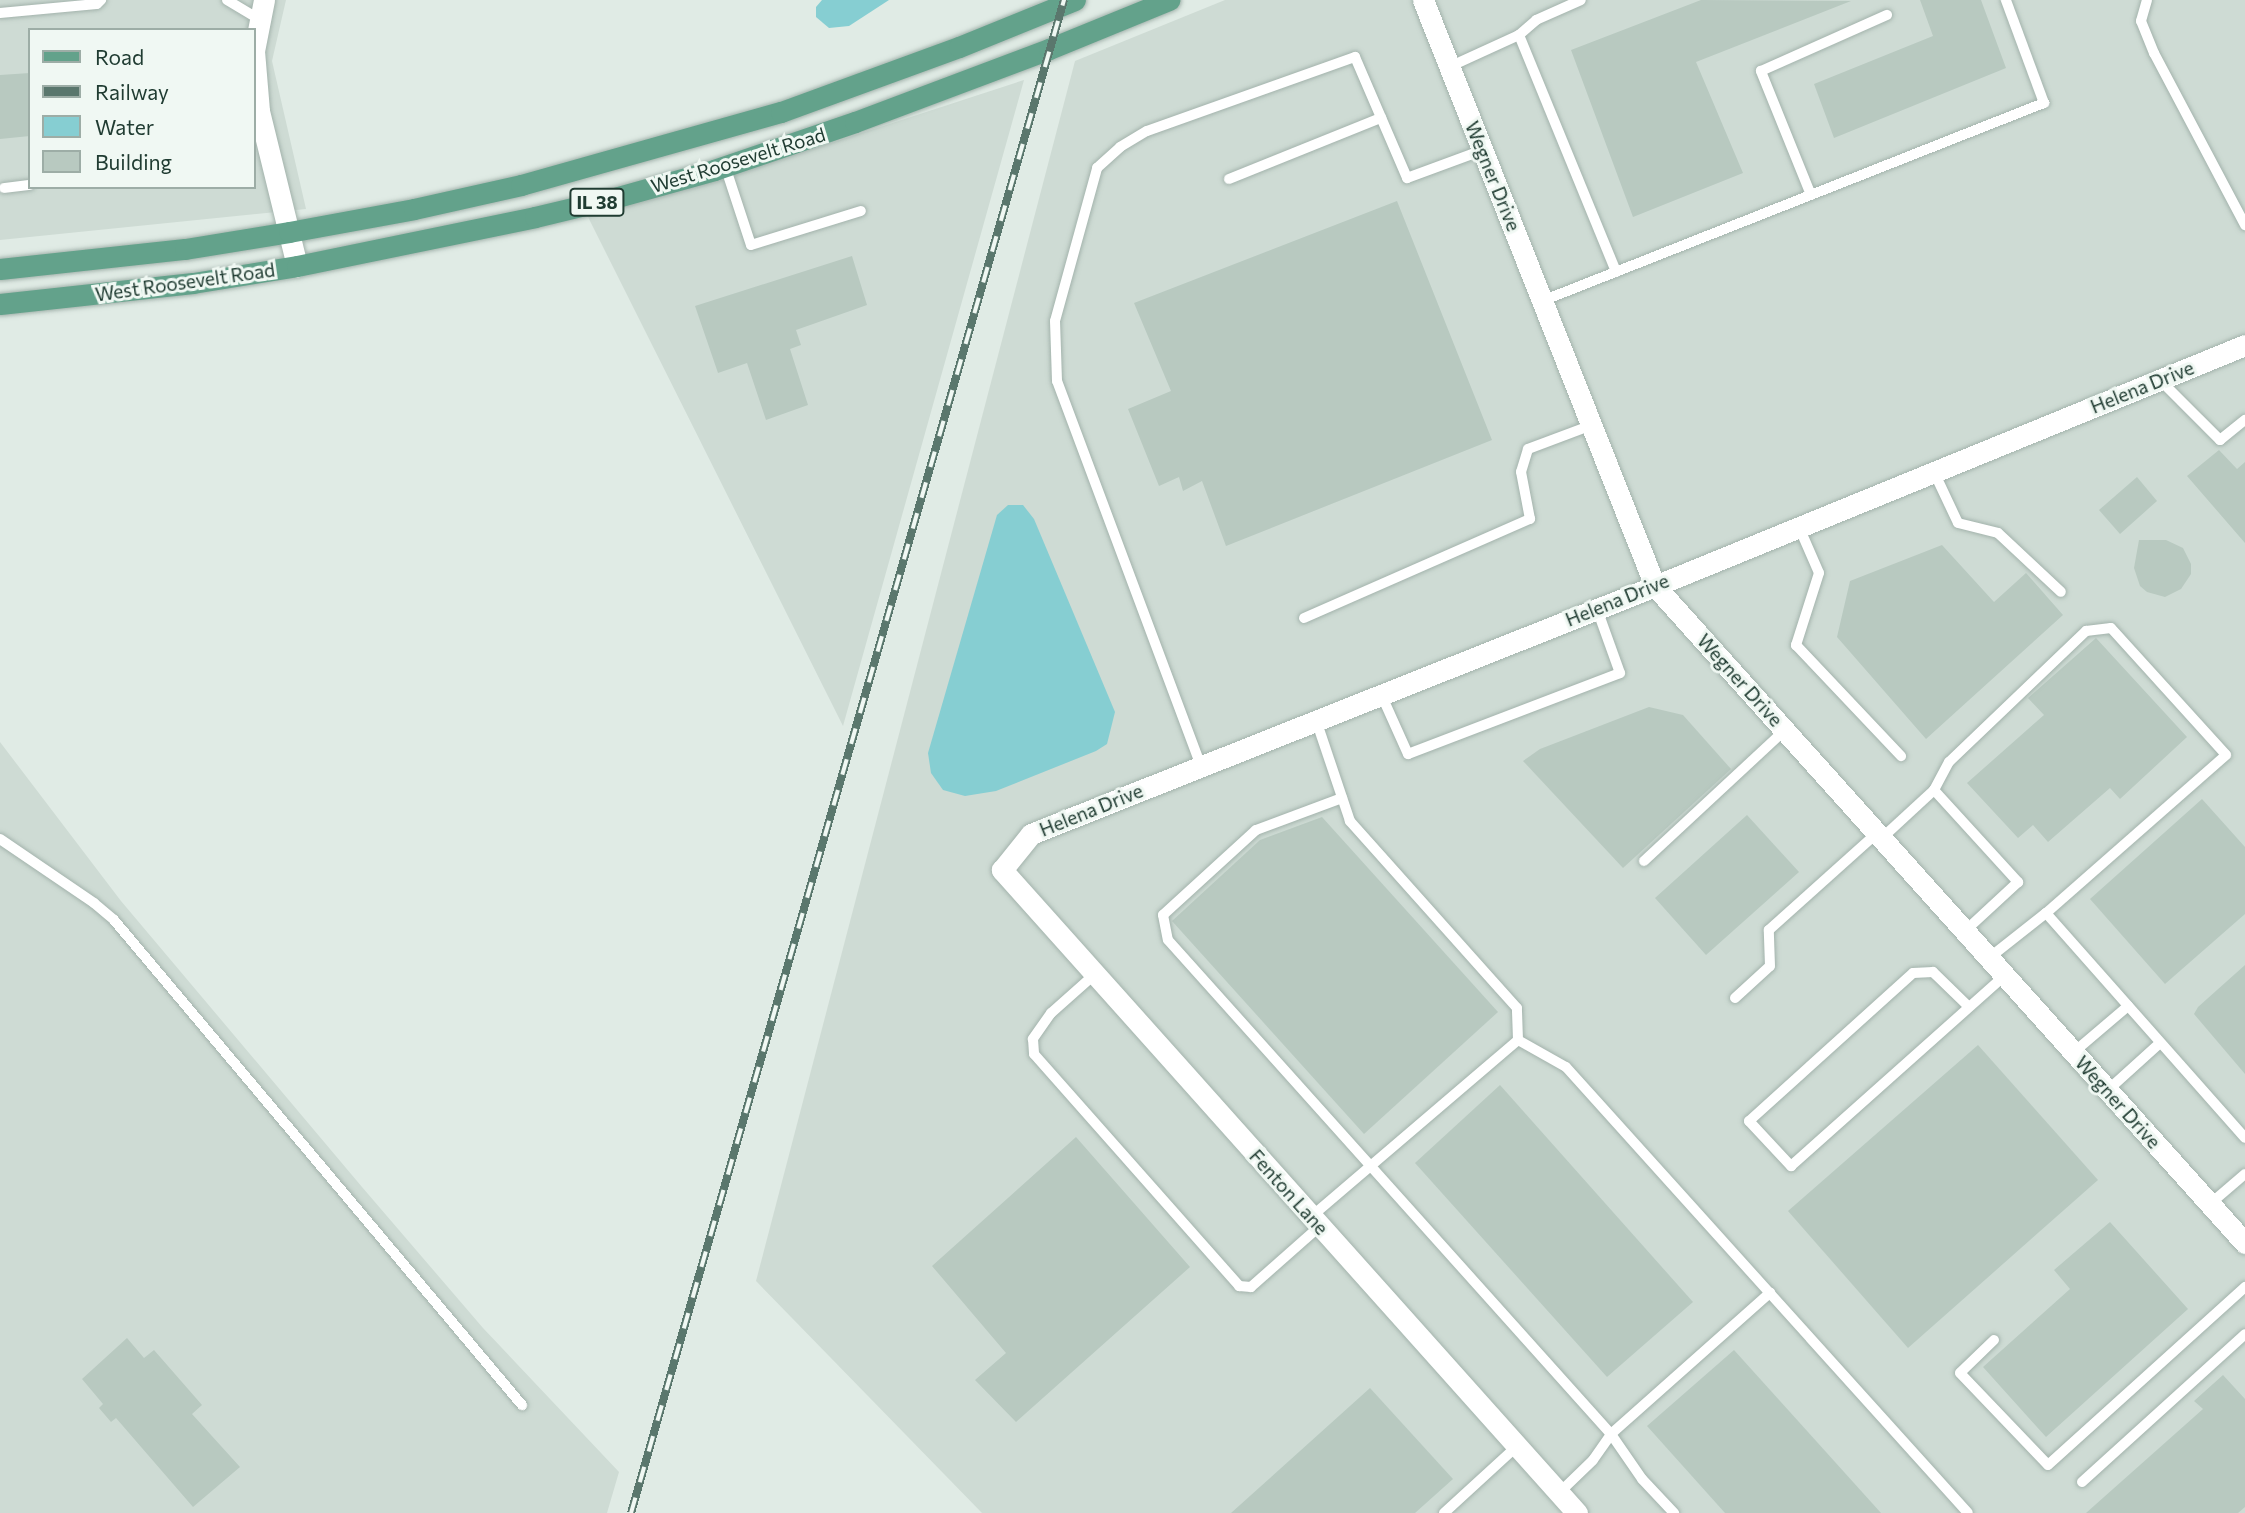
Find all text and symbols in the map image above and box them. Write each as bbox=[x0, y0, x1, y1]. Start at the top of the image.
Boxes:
legend bbox=[28, 28, 256, 189]
text: Road bbox=[95, 44, 144, 69]
text: Railway bbox=[95, 79, 169, 104]
text: Water bbox=[95, 114, 154, 139]
street label: Wegner Drive bbox=[1461, 118, 1525, 234]
street label: West Roosevelt Road bbox=[648, 123, 828, 197]
text: Building bbox=[95, 149, 172, 174]
road number: IL 38 bbox=[569, 188, 625, 216]
street label: West Roosevelt Road bbox=[94, 258, 276, 306]
street label: Helena Drive bbox=[2087, 356, 2197, 418]
street label: Helena Drive bbox=[1562, 569, 1672, 631]
street label: Wegner Drive bbox=[1693, 629, 1787, 731]
street label: Helena Drive bbox=[1036, 779, 1146, 841]
street label: Wegner Drive bbox=[2071, 1051, 2165, 1153]
street label: Fenton Lane bbox=[1245, 1145, 1333, 1239]

